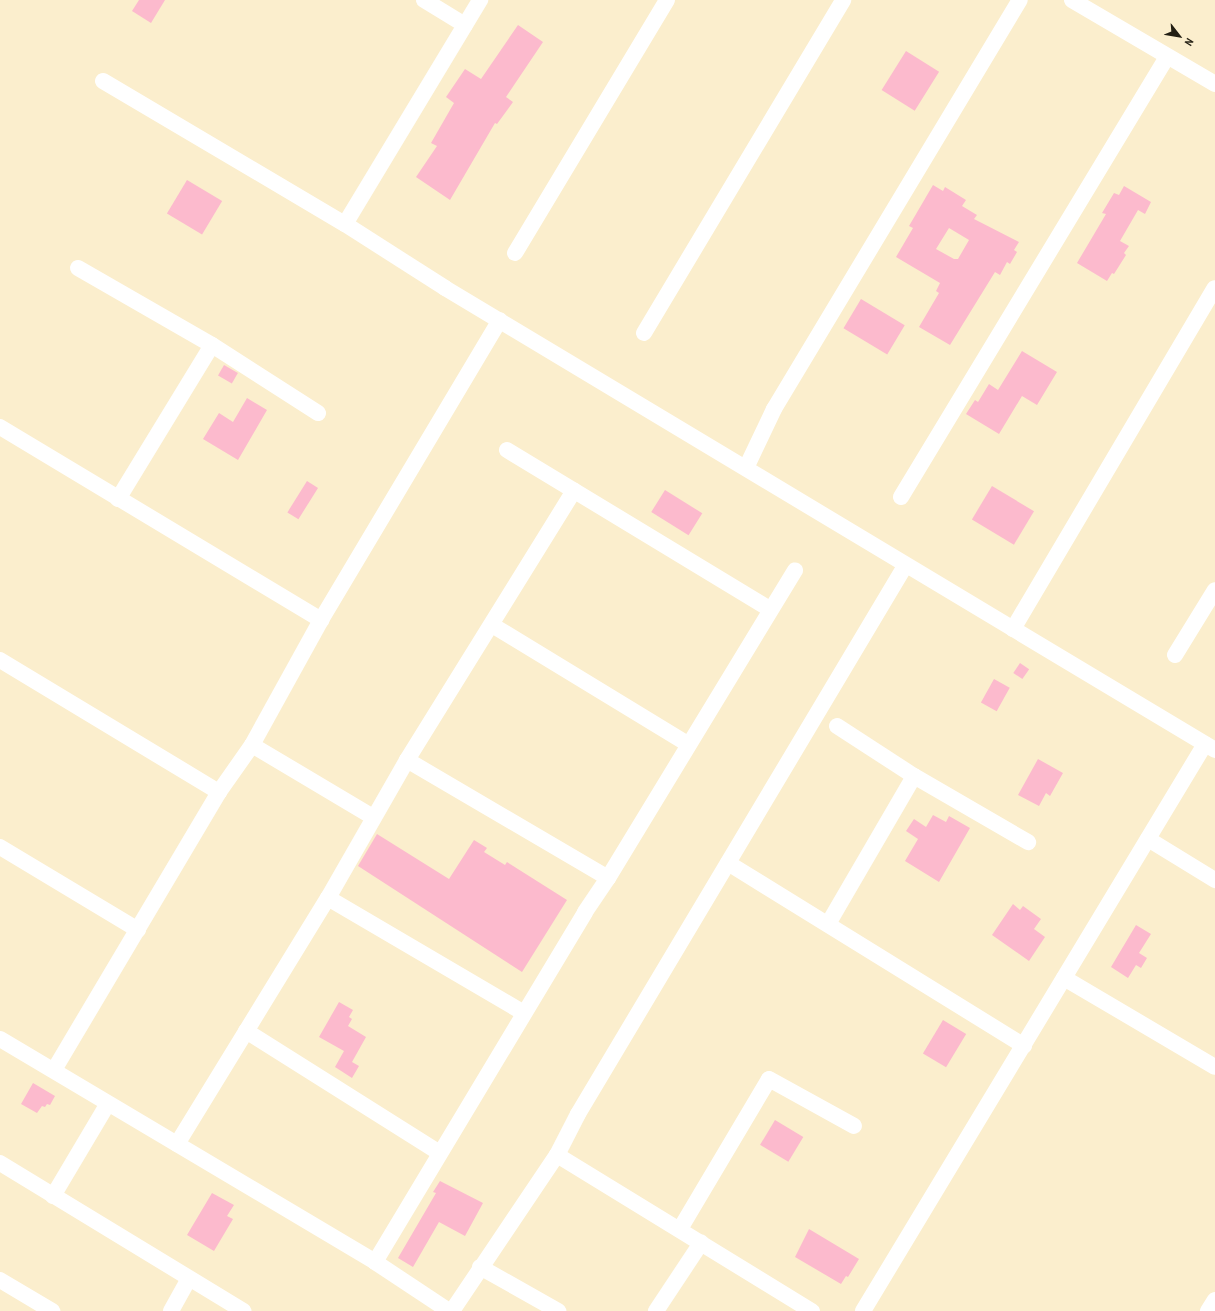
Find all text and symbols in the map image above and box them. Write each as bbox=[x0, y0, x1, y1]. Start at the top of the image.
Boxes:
north arrow bbox=[1159, 16, 1199, 56]
text: N bbox=[1182, 36, 1197, 49]

